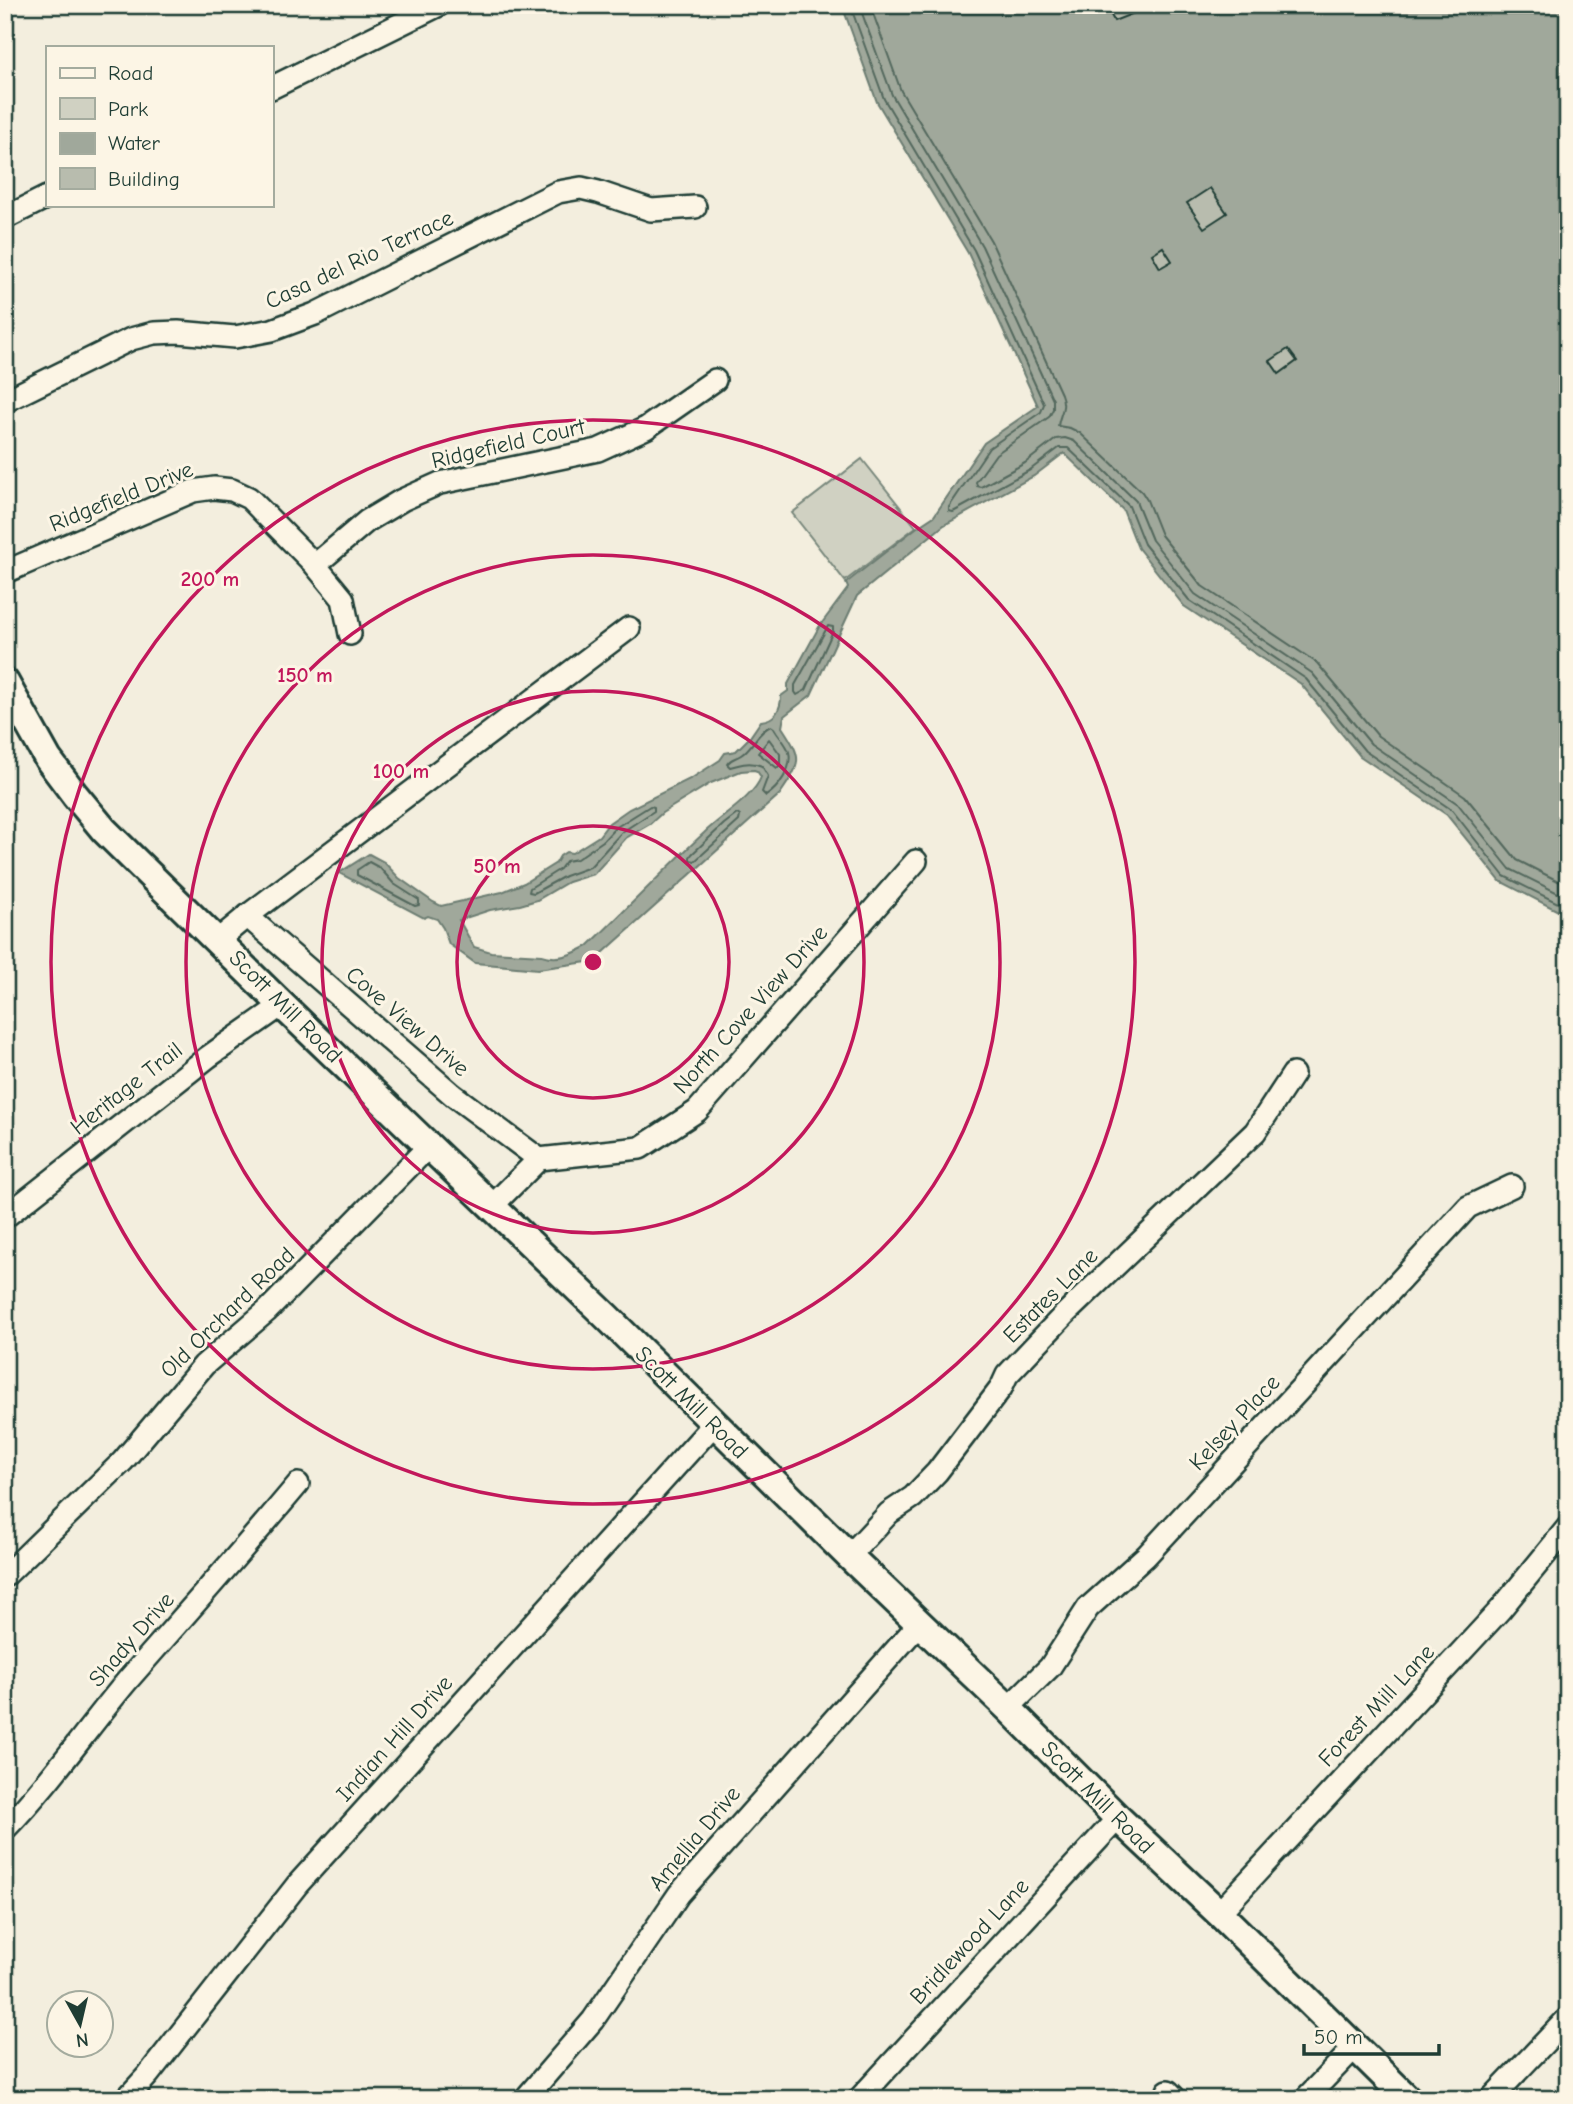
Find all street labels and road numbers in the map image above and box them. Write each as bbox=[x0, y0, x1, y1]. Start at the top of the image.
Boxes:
street label: Casa del Rio Terrace bbox=[261, 204, 457, 315]
street label: Ridgefield Court bbox=[429, 412, 589, 474]
street label: Ridgefield Drive bbox=[45, 455, 197, 538]
street label: North Cove View Drive bbox=[668, 920, 833, 1099]
street label: Scott Mill Road bbox=[224, 944, 348, 1068]
street label: Cove View Drive bbox=[341, 961, 475, 1082]
street label: Heritage Trail bbox=[65, 1036, 188, 1140]
street label: Old Orchard Road bbox=[155, 1241, 300, 1383]
street label: Estates Lane bbox=[997, 1242, 1103, 1348]
street label: Scott Mill Road bbox=[630, 1340, 754, 1464]
street label: Kelsey Place bbox=[1183, 1369, 1285, 1476]
street label: Shady Drive bbox=[83, 1586, 180, 1692]
street label: Forest Mill Lane bbox=[1313, 1638, 1440, 1772]
street label: Indian Hill Drive bbox=[331, 1670, 458, 1807]
street label: Scott Mill Road bbox=[1036, 1735, 1160, 1859]
street label: Amellia Drive bbox=[643, 1781, 746, 1896]
street label: Bridlewood Lane bbox=[904, 1873, 1035, 2010]

